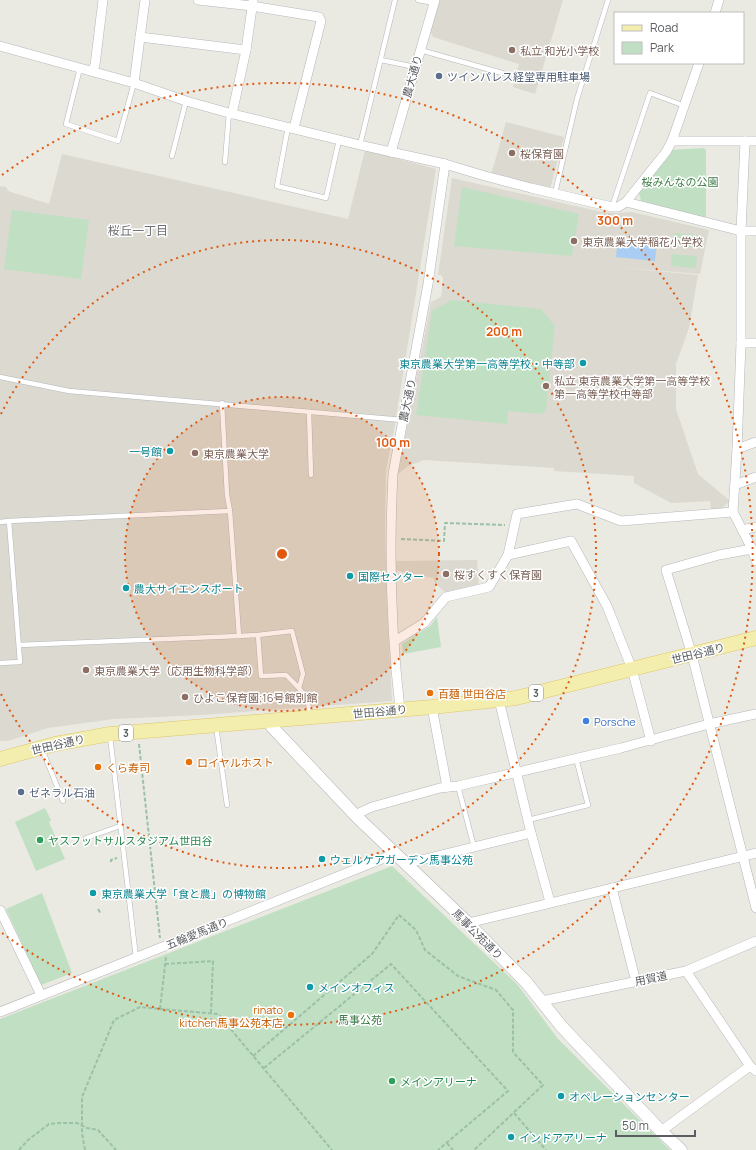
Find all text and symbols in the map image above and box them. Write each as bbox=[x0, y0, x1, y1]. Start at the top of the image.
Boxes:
legend bbox=[614, 12, 744, 64]
text: Road bbox=[650, 19, 678, 36]
text: Park bbox=[650, 39, 675, 56]
place label: 私立 和光小学校 bbox=[520, 43, 599, 58]
marker: 私立 和光小学校 bbox=[507, 45, 517, 55]
street label: 農大通り bbox=[399, 53, 425, 99]
place label: ツインパレス経堂専用駐車場 bbox=[447, 69, 590, 84]
marker: ツインパレス経堂専用駐車場 bbox=[434, 71, 444, 81]
place label: 桜保育園 bbox=[520, 146, 564, 161]
marker: 桜保育園 bbox=[507, 148, 517, 158]
park label: 桜みんなの公園 bbox=[642, 174, 719, 189]
text: 300 m bbox=[597, 212, 633, 229]
district label: 桜丘一丁目 bbox=[108, 222, 168, 239]
place label: 東京農業大学稲花小学校 bbox=[582, 234, 703, 249]
marker: 東京農業大学稲花小学校 bbox=[569, 236, 579, 246]
text: 200 m bbox=[486, 323, 522, 340]
place label: 東京農業大学第一高等学校・中等部 bbox=[399, 356, 575, 371]
marker: 東京農業大学第一高等学校・中等部 bbox=[578, 358, 588, 368]
place label: 私立 東京農業大学第一高等学校 第一高等学校中等部 bbox=[554, 373, 710, 401]
street label: 農大通り bbox=[395, 377, 419, 423]
marker: 私立 東京農業大学第一高等学校 第一高等学校中等部 bbox=[541, 381, 551, 391]
text: 100 m bbox=[376, 434, 410, 451]
place label: 一号館 bbox=[129, 444, 162, 459]
marker: 一号館 bbox=[165, 446, 175, 456]
place label: 東京農業大学 bbox=[203, 446, 269, 461]
marker: 東京農業大学 bbox=[190, 448, 200, 458]
centre of rings bbox=[275, 547, 289, 561]
place label: 桜すくすく保育園 bbox=[454, 567, 542, 582]
place label: 国際センター bbox=[358, 569, 424, 584]
marker: 桜すくすく保育園 bbox=[441, 569, 451, 579]
marker: 国際センター bbox=[345, 571, 355, 581]
place label: 農大サイエンスポート bbox=[134, 581, 244, 596]
marker: 農大サイエンスポート bbox=[121, 583, 131, 593]
street label: 世田谷通り bbox=[670, 639, 726, 667]
place label: 東京農業大学（応用生物科学部） bbox=[94, 663, 259, 678]
marker: 東京農業大学（応用生物科学部） bbox=[81, 665, 91, 675]
road number: 3 bbox=[529, 685, 543, 701]
place label: 百麺 世田谷店 bbox=[438, 686, 506, 701]
marker: 百麺 世田谷店 bbox=[425, 688, 435, 698]
place label: ひよこ保育園;16号館別館 bbox=[193, 690, 317, 705]
marker: ひよこ保育園;16号館別館 bbox=[180, 692, 190, 702]
street label: 世田谷通り bbox=[352, 701, 408, 721]
place label: Porsche bbox=[594, 714, 636, 729]
marker: Porsche bbox=[581, 716, 591, 726]
road number: 3 bbox=[119, 725, 133, 741]
street label: 世田谷通り bbox=[30, 731, 86, 757]
place label: ロイヤルホスト bbox=[197, 755, 274, 770]
marker: ロイヤルホスト bbox=[184, 757, 194, 767]
place label: くら寿司 bbox=[106, 760, 150, 775]
marker: くら寿司 bbox=[93, 762, 103, 772]
place label: ゼネラル石油 bbox=[29, 785, 95, 800]
marker: ゼネラル石油 bbox=[16, 787, 26, 797]
place label: ヤスフットサルスタジアム世田谷 bbox=[48, 833, 212, 848]
marker: ヤスフットサルスタジアム世田谷 bbox=[35, 835, 45, 845]
place label: ウェルケアガーデン馬事公苑 bbox=[330, 852, 473, 867]
marker: ウェルケアガーデン馬事公苑 bbox=[317, 854, 327, 864]
place label: 東京農業大学「食と農」の博物館 bbox=[101, 886, 266, 901]
marker: 東京農業大学「食と農」の博物館 bbox=[88, 888, 98, 898]
street label: 馬事公苑通り bbox=[449, 905, 507, 963]
street label: 五輪愛馬通り bbox=[164, 914, 230, 952]
street label: 用賀道 bbox=[633, 967, 669, 989]
place label: メインオフィス bbox=[318, 980, 395, 995]
marker: メインオフィス bbox=[305, 982, 315, 992]
place label: rinato kitchen馬事公苑本店 bbox=[179, 1002, 283, 1030]
marker: rinato kitchen馬事公苑本店 bbox=[286, 1010, 296, 1020]
park label: 馬事公苑 bbox=[338, 1012, 382, 1027]
place label: メインアリーナ bbox=[400, 1074, 477, 1089]
marker: メインアリーナ bbox=[387, 1076, 397, 1086]
place label: オペレーションセンター bbox=[569, 1089, 690, 1104]
marker: オペレーションセンター bbox=[556, 1091, 566, 1101]
scale bar bbox=[616, 1112, 695, 1138]
text: 50 m bbox=[622, 1117, 649, 1134]
place label: インドアアリーナ bbox=[519, 1130, 607, 1145]
marker: インドアアリーナ bbox=[506, 1132, 516, 1142]

